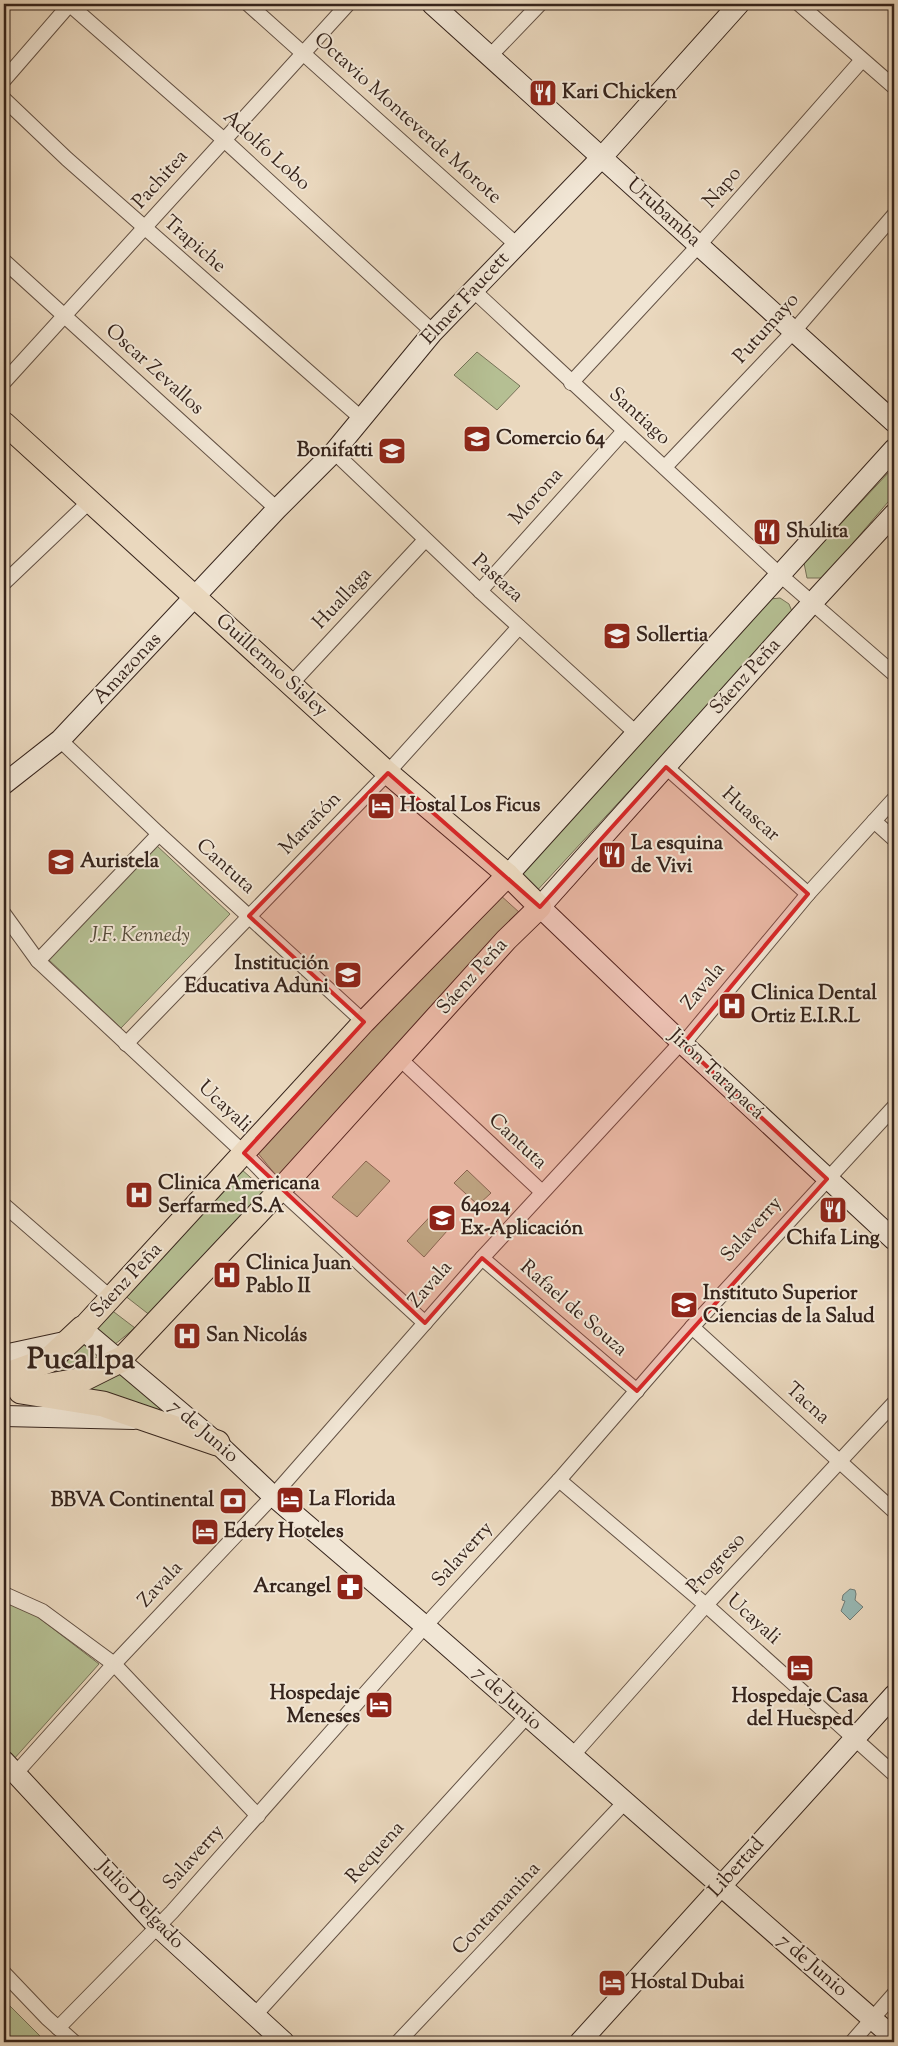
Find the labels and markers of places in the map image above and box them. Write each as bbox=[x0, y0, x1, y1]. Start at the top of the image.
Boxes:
restaurant icon: Kari Chicken bbox=[528, 78, 558, 108]
place label: Kari Chicken bbox=[562, 79, 677, 108]
school or university icon: Comercio 64 bbox=[462, 424, 492, 454]
place label: Comercio 64 bbox=[496, 425, 605, 454]
school or university icon: Bonifatti bbox=[377, 436, 407, 466]
place label: Bonifatti bbox=[297, 437, 373, 466]
restaurant icon: Shulita bbox=[752, 517, 782, 547]
place label: Shulita bbox=[786, 518, 849, 547]
school or university icon: Sollertia bbox=[602, 621, 632, 651]
place label: Sollertia bbox=[636, 622, 709, 651]
hotel icon: Hostal Los Ficus bbox=[366, 791, 396, 821]
place label: Hostal Los Ficus bbox=[400, 792, 541, 821]
place label: La esquina de Vivi bbox=[631, 830, 724, 882]
restaurant icon: La esquina de Vivi bbox=[597, 840, 627, 870]
school or university icon: Auristela bbox=[46, 847, 76, 877]
place label: Auristela bbox=[80, 848, 160, 877]
place label: Institución Educativa Aduni bbox=[185, 950, 329, 1002]
school or university icon: Institución Educativa Aduni bbox=[333, 960, 363, 990]
place label: Clinica Dental Ortiz E.I.R.L bbox=[751, 980, 877, 1032]
hospital icon: Clinica Dental Ortiz E.I.R.L bbox=[717, 991, 747, 1021]
place label: Clinica Americana Serfarmed S.A bbox=[158, 1170, 320, 1222]
hospital icon: Clinica Americana Serfarmed S.A bbox=[124, 1180, 154, 1210]
place label: 64024 Ex-Aplicación bbox=[461, 1192, 583, 1244]
restaurant icon: Chifa Ling bbox=[818, 1195, 848, 1225]
school or university icon: 64024 Ex-Aplicación bbox=[427, 1203, 457, 1233]
place label: Chifa Ling bbox=[786, 1225, 880, 1254]
place label: Clinica Juan Pablo II bbox=[246, 1250, 352, 1302]
hospital icon: Clinica Juan Pablo II bbox=[212, 1260, 242, 1290]
place label: Instituto Superior Ciencias de la Salud bbox=[703, 1280, 875, 1332]
school or university icon: Instituto Superior Ciencias de la Salud bbox=[669, 1290, 699, 1320]
hospital icon: San Nicolás bbox=[172, 1321, 202, 1351]
place label: San Nicolás bbox=[206, 1322, 307, 1351]
hotel icon: La Florida bbox=[275, 1485, 305, 1515]
bank icon: BBVA Continental bbox=[218, 1486, 248, 1516]
place label: La Florida bbox=[309, 1486, 396, 1515]
place label: BBVA Continental bbox=[51, 1487, 214, 1516]
hotel icon: Edery Hoteles bbox=[190, 1517, 220, 1547]
place label: Edery Hoteles bbox=[224, 1518, 344, 1547]
pharmacy icon: Arcangel bbox=[335, 1572, 365, 1602]
place label: Arcangel bbox=[253, 1573, 331, 1602]
hotel icon: Hospedaje Casa del Huesped bbox=[785, 1653, 815, 1683]
place label: Hospedaje Meneses bbox=[270, 1680, 360, 1732]
place label: Hospedaje Casa del Huesped bbox=[732, 1683, 869, 1735]
hotel icon: Hospedaje Meneses bbox=[364, 1690, 394, 1720]
hotel icon: Hostal Dubai bbox=[597, 1968, 627, 1998]
place label: Hostal Dubai bbox=[631, 1969, 745, 1998]

